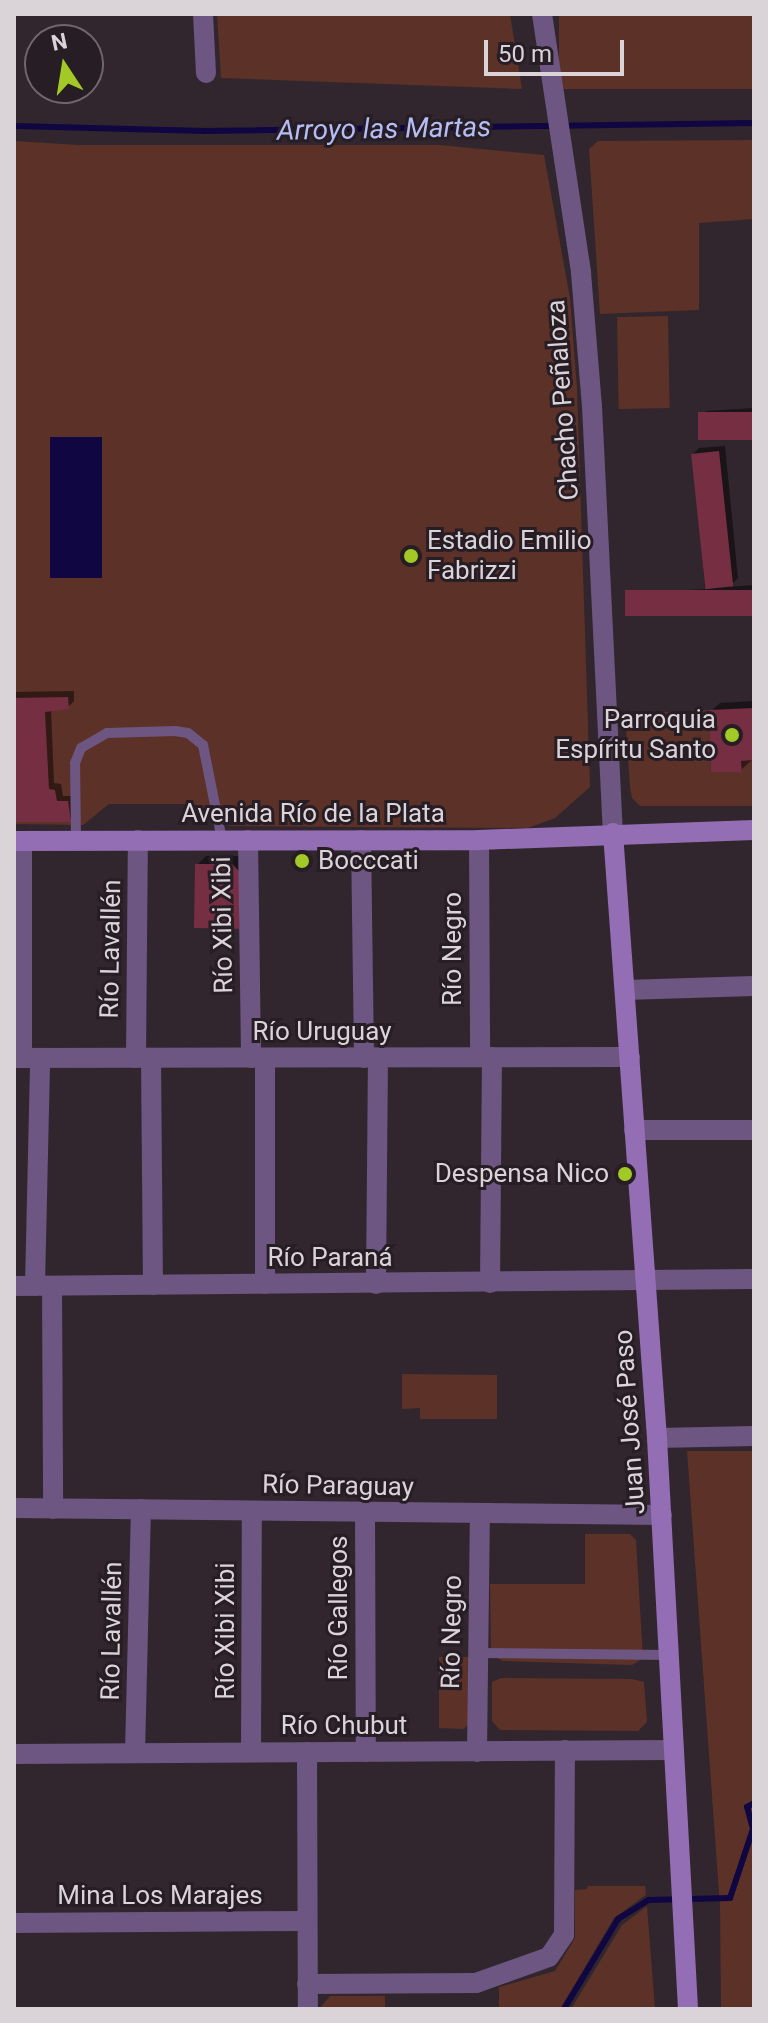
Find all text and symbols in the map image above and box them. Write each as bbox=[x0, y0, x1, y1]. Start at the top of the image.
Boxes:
north arrow bbox=[24, 24, 104, 104]
scale bar bbox=[488, 24, 628, 74]
text: N bbox=[49, 28, 70, 56]
text: 50 m bbox=[498, 40, 552, 68]
water label: Arroyo las Martas bbox=[276, 110, 492, 148]
street label: Chacho Peñaloza bbox=[540, 299, 586, 501]
place label: Estadio Emilio Fabrizzi bbox=[427, 525, 591, 586]
marker: Estadio Emilio Fabrizzi bbox=[402, 547, 420, 565]
place label: Parroquia Espíritu Santo bbox=[555, 704, 716, 766]
marker: Parroquia Espíritu Santo bbox=[723, 726, 741, 744]
street label: Avenida Río de la Plata bbox=[181, 798, 445, 830]
place label: Bocccati bbox=[318, 845, 419, 877]
marker: Bocccati bbox=[293, 852, 311, 870]
street label: Río Xibi Xibi bbox=[206, 856, 240, 994]
street label: Río Lavallén bbox=[94, 879, 128, 1019]
street label: Río Negro bbox=[437, 892, 469, 1006]
street label: Río Uruguay bbox=[253, 1016, 391, 1048]
place label: Despensa Nico bbox=[435, 1158, 609, 1190]
marker: Despensa Nico bbox=[616, 1165, 634, 1183]
street label: Río Paraná bbox=[267, 1242, 393, 1274]
street label: Juan José Paso bbox=[608, 1329, 652, 1515]
street label: Río Paraguay bbox=[262, 1469, 414, 1503]
street label: Río Gallegos bbox=[323, 1536, 355, 1680]
street label: Río Lavallén bbox=[95, 1561, 129, 1701]
street label: Río Xibi Xibi bbox=[210, 1562, 242, 1700]
street label: Río Negro bbox=[435, 1575, 469, 1689]
street label: Río Chubut bbox=[281, 1710, 407, 1742]
street label: Mina Los Marajes bbox=[57, 1880, 263, 1912]

